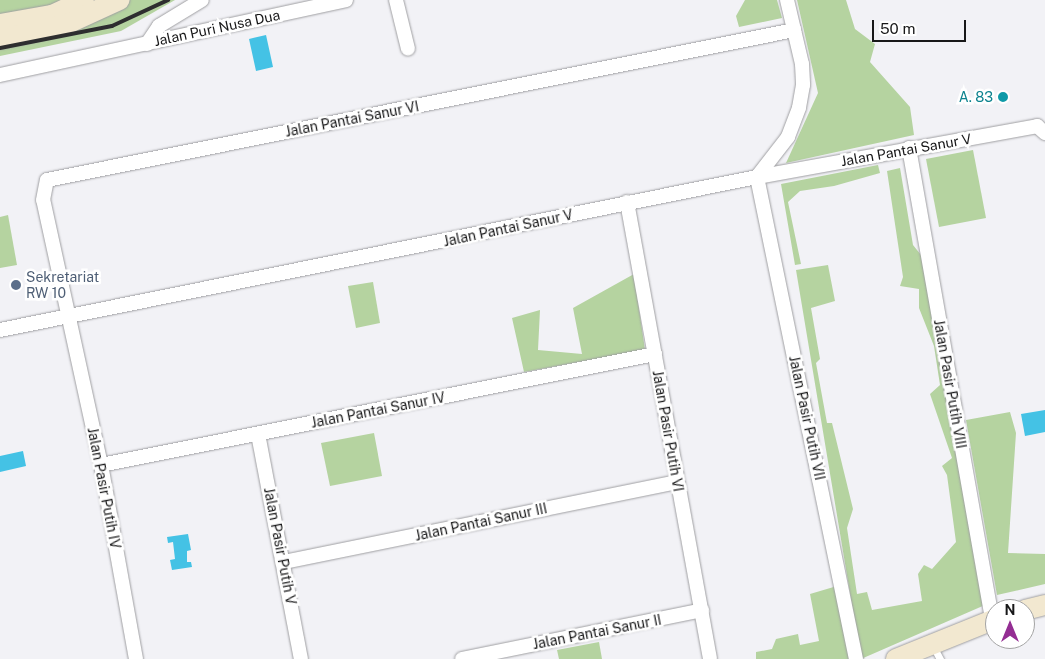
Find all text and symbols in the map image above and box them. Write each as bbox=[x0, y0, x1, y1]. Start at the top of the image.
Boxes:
street label: Jalan Puri Nusa Dua bbox=[152, 6, 282, 50]
scale bar bbox=[875, 10, 969, 42]
text: 50 m bbox=[880, 20, 915, 37]
place label: A. 83 bbox=[959, 89, 993, 105]
marker: A. 83 bbox=[997, 91, 1009, 103]
street label: Jalan Pantai Sanur VI bbox=[283, 98, 421, 140]
street label: Jalan Pantai Sanur V bbox=[839, 130, 973, 170]
street label: Jalan Pantai Sanur V bbox=[441, 206, 575, 250]
place label: Sekretariat RW 10 bbox=[26, 269, 99, 302]
marker: Sekretariat RW 10 bbox=[10, 279, 22, 291]
street label: Jalan Pasir Putih VIII bbox=[930, 318, 970, 450]
street label: Jalan Pasir Putih VII bbox=[786, 354, 828, 482]
street label: Jalan Pasir Putih VI bbox=[649, 369, 687, 493]
street label: Jalan Pantai Sanur IV bbox=[309, 389, 447, 431]
street label: Jalan Pasir Putih IV bbox=[84, 426, 124, 550]
street label: Jalan Pasir Putih V bbox=[260, 486, 300, 606]
street label: Jalan Pantai Sanur III bbox=[413, 500, 549, 544]
north arrow bbox=[985, 599, 1035, 649]
text: N bbox=[1005, 602, 1015, 618]
street label: Jalan Pantai Sanur II bbox=[531, 611, 663, 653]

